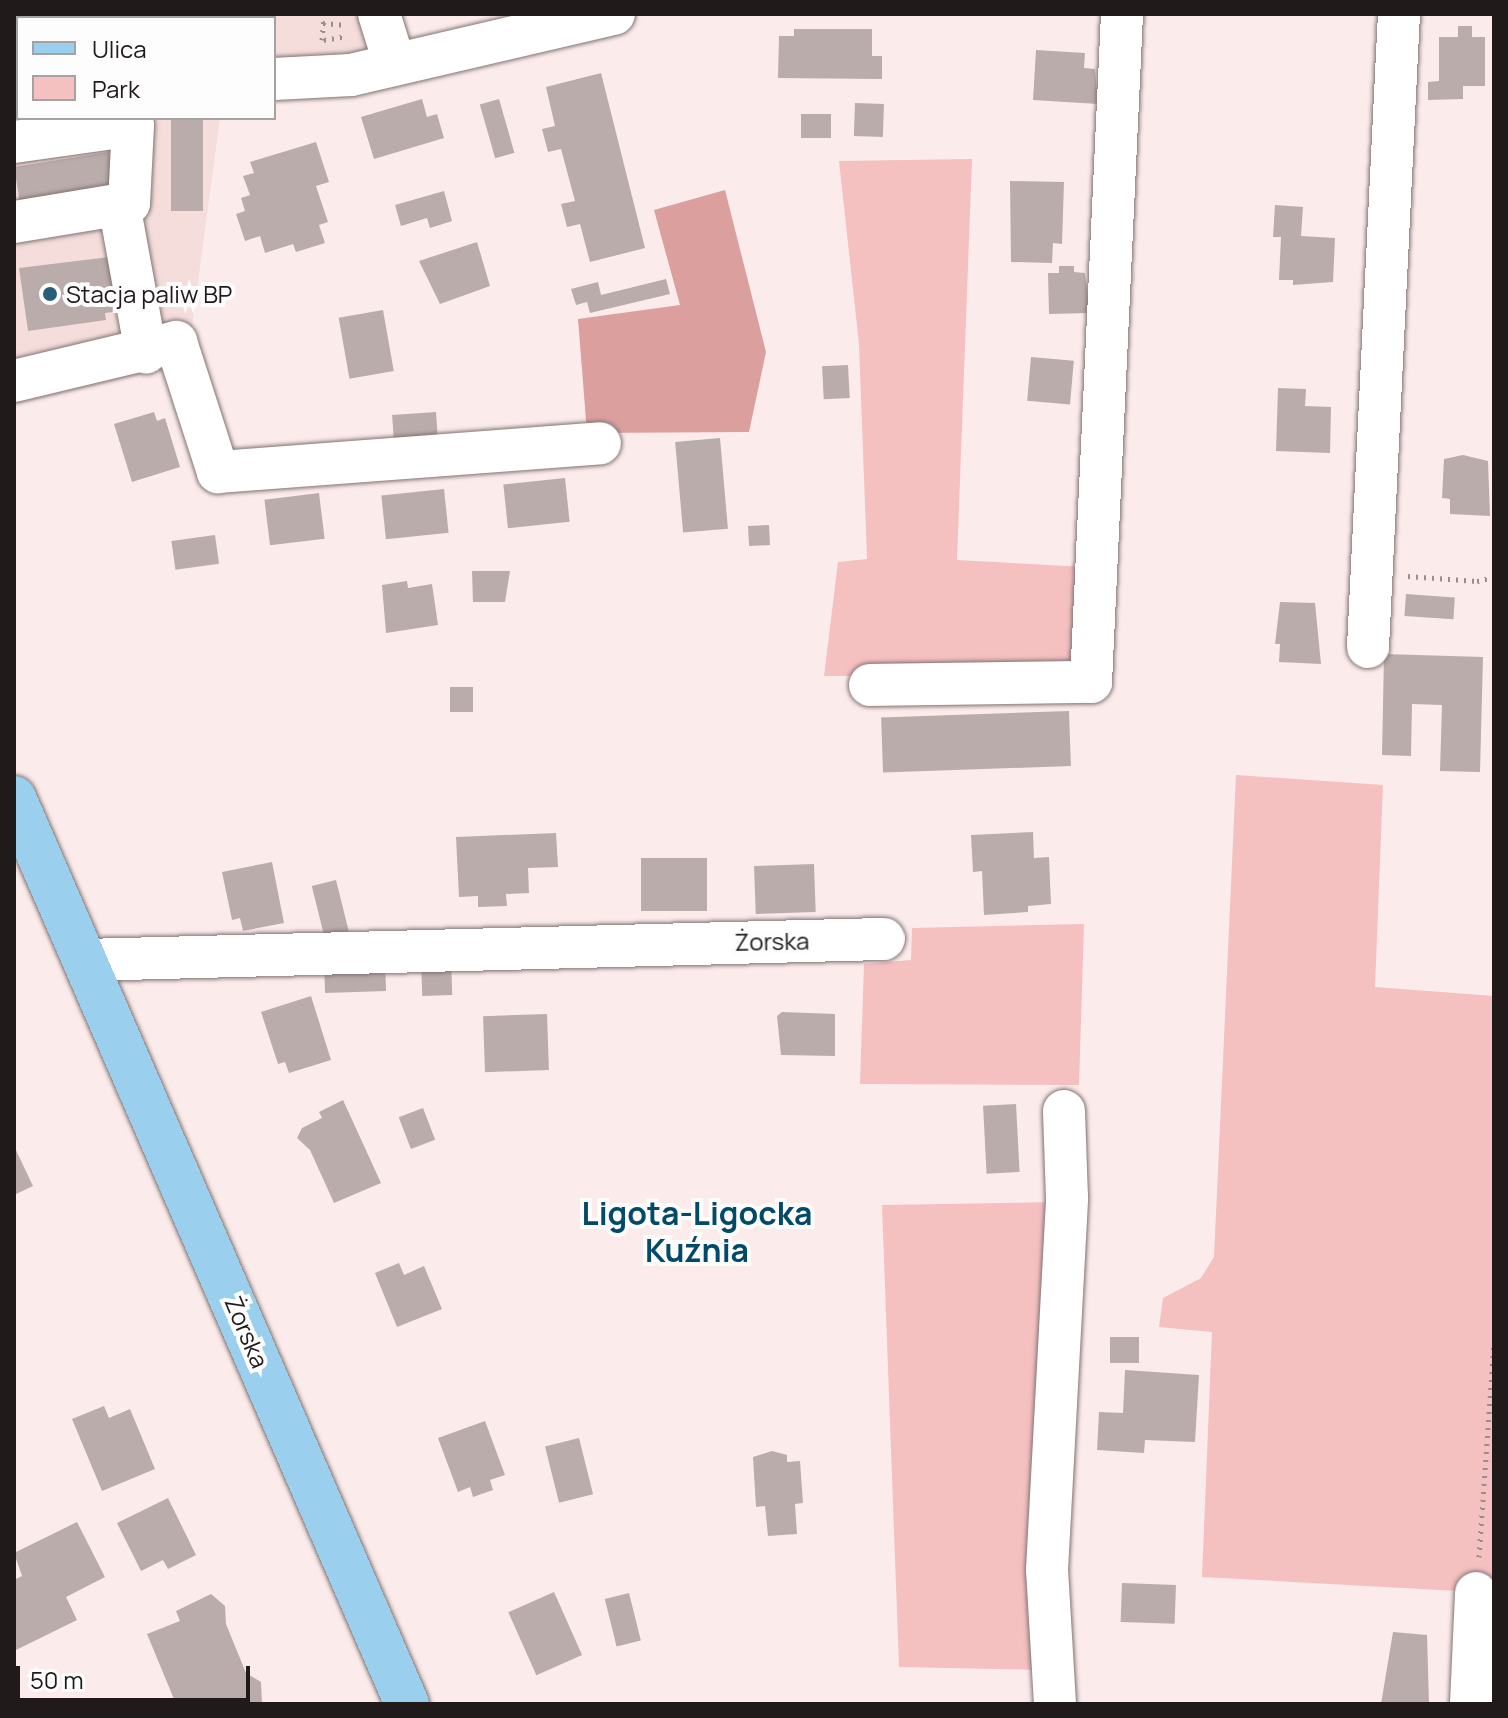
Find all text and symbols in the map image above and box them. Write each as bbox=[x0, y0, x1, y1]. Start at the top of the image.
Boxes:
legend bbox=[16, 16, 276, 120]
text: Ulica bbox=[92, 32, 147, 65]
text: Park bbox=[92, 72, 140, 105]
place label: Stacja paliw BP bbox=[66, 280, 232, 308]
marker: Stacja paliw BP bbox=[41, 285, 59, 303]
street label: Żorska bbox=[734, 926, 810, 956]
district label: Ligota-Ligocka Kuźnia bbox=[582, 1195, 812, 1270]
street label: Żorska bbox=[219, 1292, 275, 1372]
scale bar bbox=[20, 1650, 254, 1700]
text: 50 m bbox=[30, 1663, 84, 1696]

